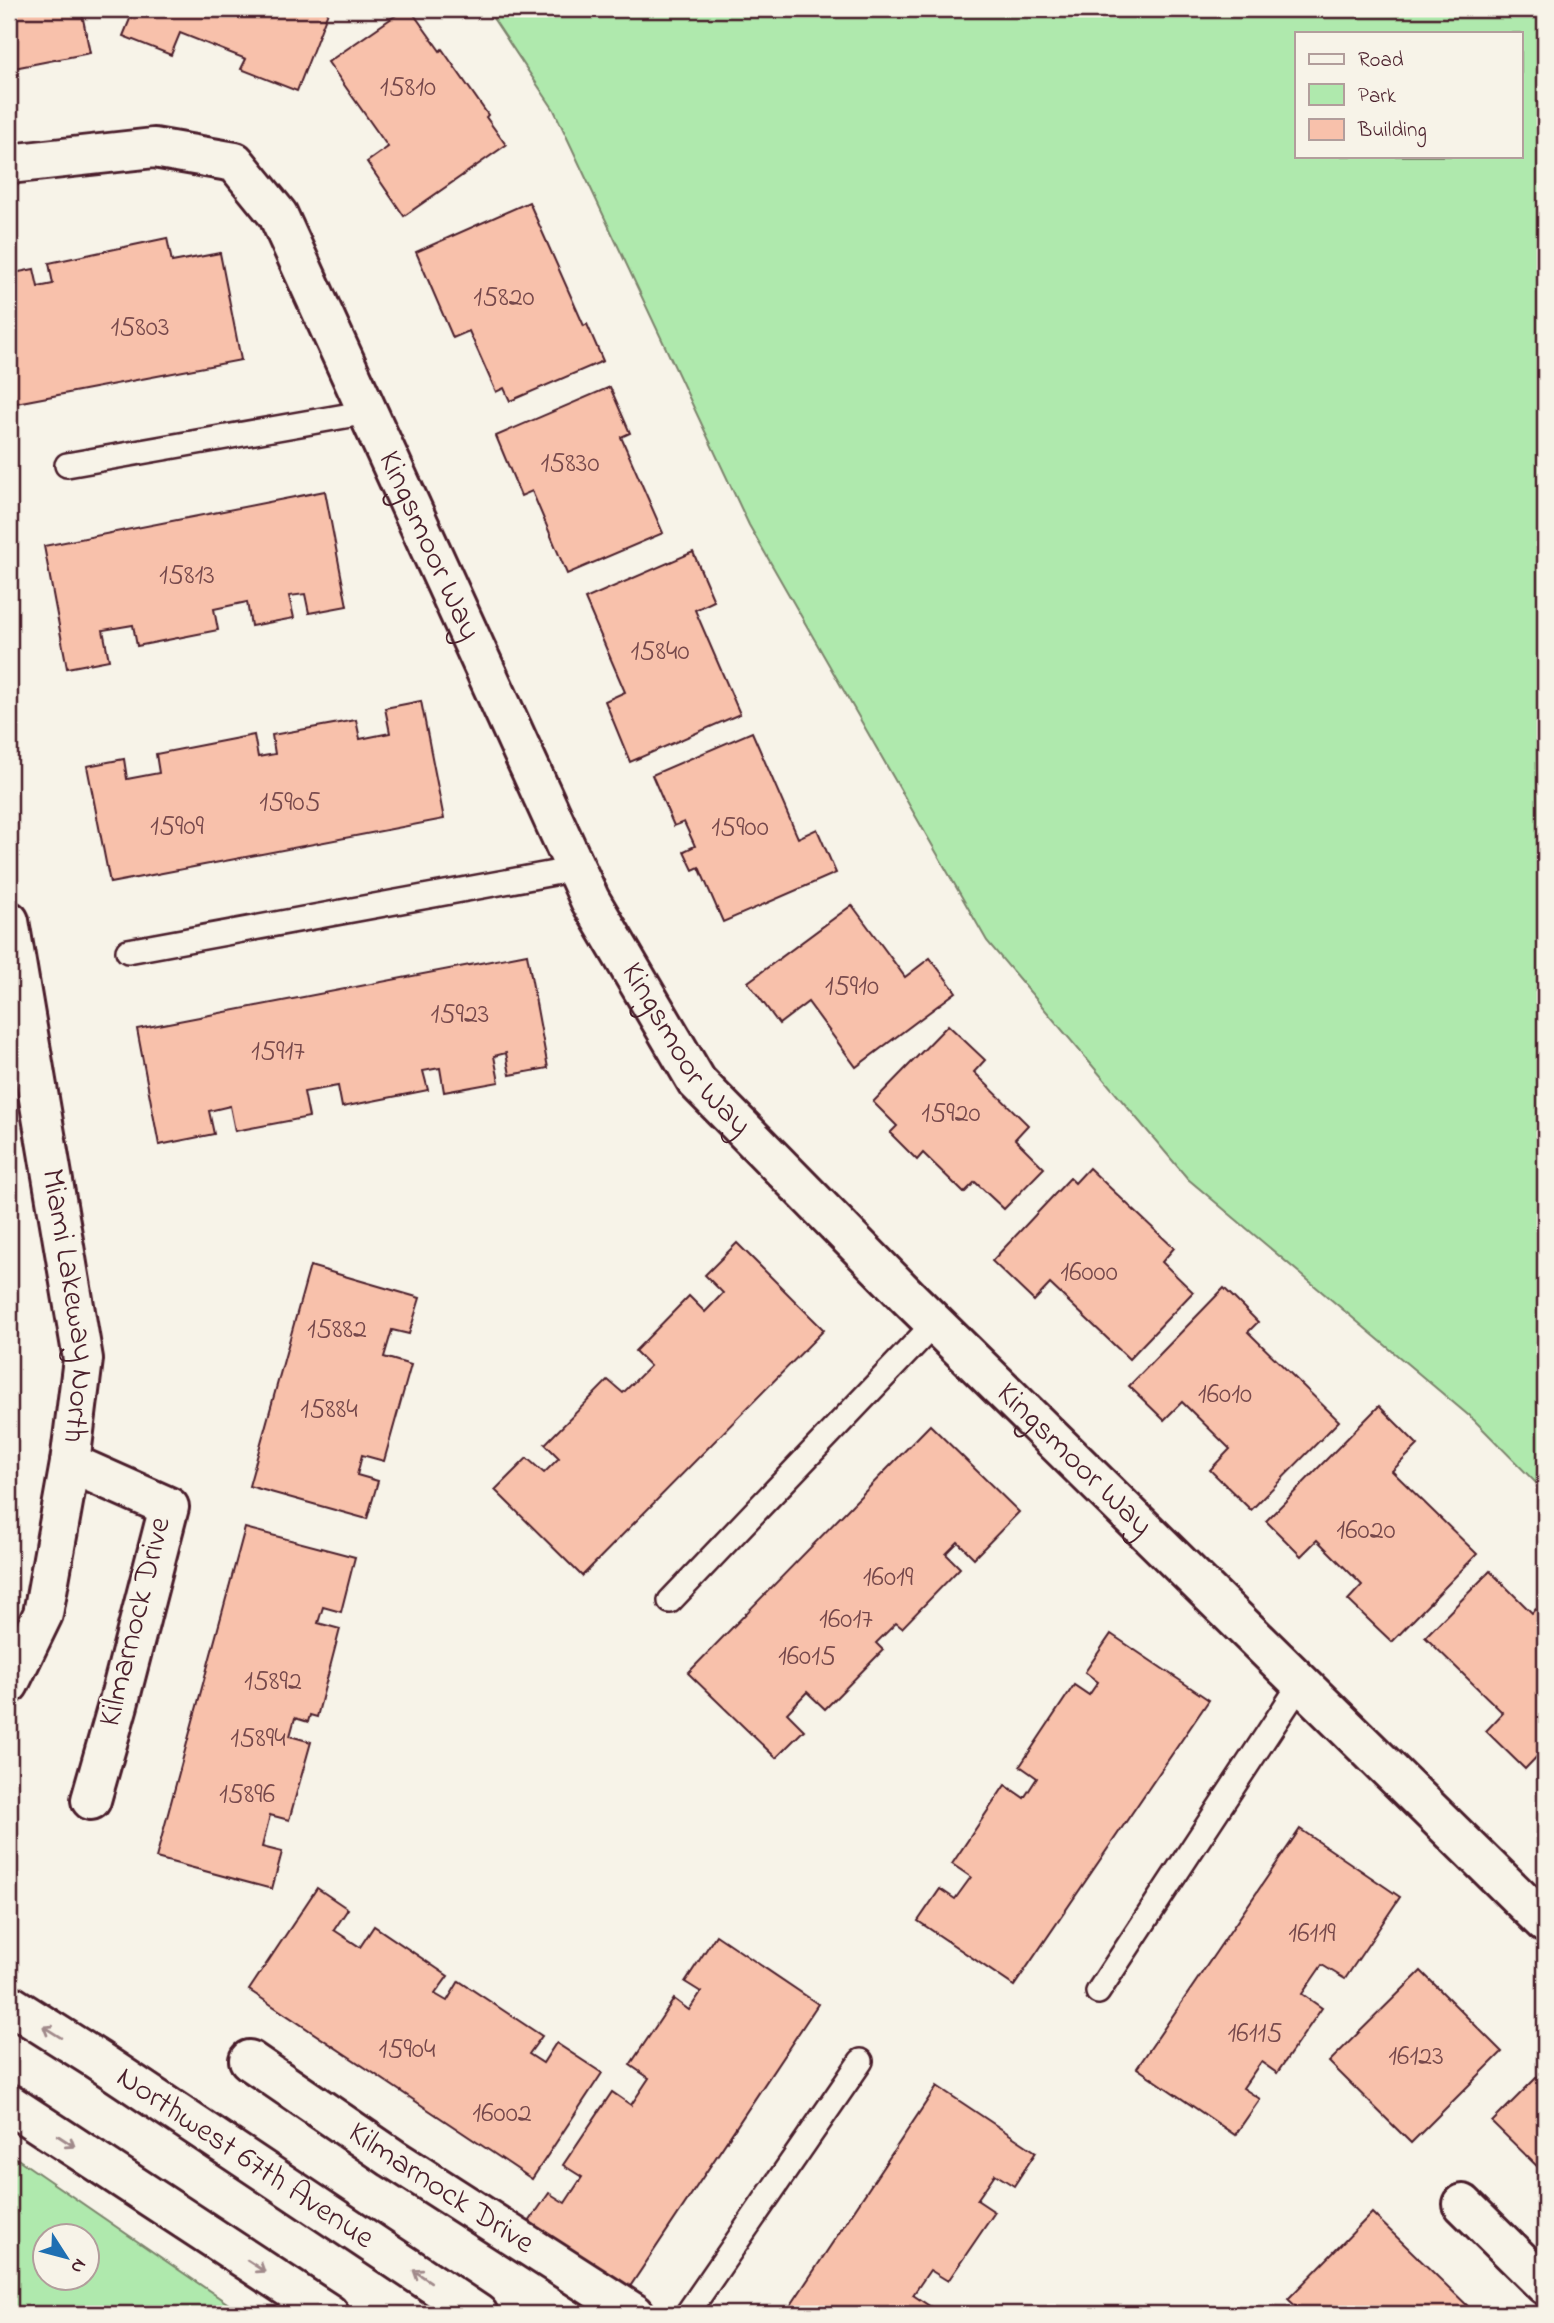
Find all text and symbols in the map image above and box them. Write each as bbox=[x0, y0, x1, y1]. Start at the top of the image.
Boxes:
legend bbox=[1295, 32, 1522, 158]
text: Road bbox=[1358, 46, 1404, 76]
house number: 15810 bbox=[380, 68, 436, 109]
text: Park bbox=[1358, 82, 1397, 112]
text: Building bbox=[1357, 116, 1427, 148]
house number: 15820 bbox=[473, 278, 535, 319]
house number: 15803 bbox=[110, 308, 170, 349]
street label: Kingsmoor Way bbox=[365, 444, 492, 648]
house number: 15830 bbox=[540, 444, 600, 485]
house number: 15813 bbox=[159, 556, 215, 597]
house number: 15840 bbox=[630, 632, 690, 673]
house number: 15905 bbox=[259, 783, 321, 824]
house number: 15909 bbox=[150, 807, 205, 848]
house number: 15900 bbox=[711, 808, 769, 849]
street label: Kingsmoor Way bbox=[608, 954, 762, 1147]
house number: 15910 bbox=[825, 967, 879, 1008]
house number: 15923 bbox=[431, 995, 489, 1036]
house number: 15917 bbox=[251, 1032, 305, 1073]
house number: 15920 bbox=[921, 1094, 981, 1135]
street label: Miami Lakeway North bbox=[28, 1165, 107, 1445]
house number: 16000 bbox=[1060, 1253, 1118, 1294]
house number: 15882 bbox=[307, 1310, 367, 1351]
street label: Kingsmoor Way bbox=[985, 1372, 1163, 1548]
house number: 16010 bbox=[1198, 1375, 1252, 1416]
house number: 15884 bbox=[300, 1390, 358, 1431]
house number: 16020 bbox=[1336, 1511, 1396, 1552]
street label: Kilmarnock Drive bbox=[87, 1512, 185, 1732]
house number: 16019 bbox=[863, 1558, 914, 1599]
house number: 16017 bbox=[819, 1600, 873, 1641]
house number: 16015 bbox=[778, 1637, 836, 1678]
house number: 15892 bbox=[244, 1662, 302, 1703]
house number: 15894 bbox=[230, 1719, 286, 1760]
house number: 15896 bbox=[219, 1775, 275, 1816]
house number: 16119 bbox=[1288, 1914, 1336, 1955]
house number: 16115 bbox=[1227, 2014, 1283, 2055]
one-way arrow bbox=[43, 2024, 63, 2038]
house number: 15904 bbox=[379, 2030, 436, 2071]
house number: 16123 bbox=[1388, 2037, 1444, 2078]
street label: Northwest 67th Avenue bbox=[106, 2055, 384, 2262]
house number: 16002 bbox=[472, 2094, 532, 2135]
street label: Kilmarnock Drive bbox=[338, 2111, 544, 2267]
one-way arrow bbox=[56, 2134, 75, 2149]
north arrow bbox=[32, 2222, 102, 2292]
text: N bbox=[63, 2252, 92, 2279]
one-way arrow bbox=[246, 2259, 265, 2273]
one-way arrow bbox=[412, 2269, 432, 2283]

